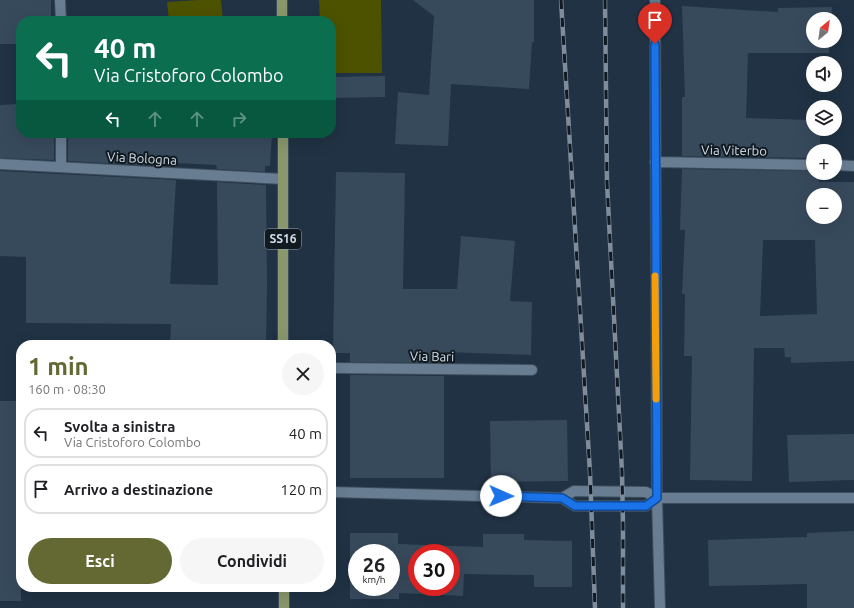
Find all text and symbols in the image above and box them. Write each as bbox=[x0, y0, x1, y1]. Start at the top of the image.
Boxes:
pin bbox=[638, 3, 672, 44]
icon: arrive bbox=[644, 9, 666, 31]
north arrow bbox=[806, 12, 842, 48]
map controls bbox=[806, 12, 842, 224]
icon: left bbox=[28, 32, 80, 84]
text: 40 m bbox=[94, 32, 156, 63]
button: sound bbox=[806, 56, 842, 92]
text: Via Cristoforo Colombo bbox=[94, 65, 284, 85]
button: layers bbox=[806, 100, 842, 136]
icon: left bbox=[102, 108, 124, 130]
icon: ahead bbox=[144, 108, 166, 130]
icon: ahead bbox=[186, 108, 208, 130]
icon: right bbox=[228, 108, 250, 130]
street label: Via Viterbo bbox=[701, 142, 767, 158]
button: + bbox=[806, 144, 842, 180]
street label: Via Bologna bbox=[107, 149, 177, 167]
button: − bbox=[806, 188, 842, 224]
road number: SS16 bbox=[265, 229, 301, 249]
street label: Via Bari bbox=[410, 349, 454, 363]
text: 1 min bbox=[28, 353, 89, 380]
button: close bbox=[282, 353, 324, 395]
text: 160 m · 08:30 bbox=[28, 382, 106, 396]
text: Svolta a sinistra bbox=[64, 418, 175, 435]
icon: left bbox=[30, 422, 52, 444]
text: 40 m bbox=[289, 425, 322, 442]
text: Via Cristoforo Colombo bbox=[64, 435, 201, 449]
position arrow bbox=[480, 475, 522, 517]
icon: arrive bbox=[30, 478, 52, 500]
text: Arrivo a destinazione bbox=[64, 481, 213, 498]
text: 120 m bbox=[280, 481, 322, 498]
button: Esci bbox=[28, 538, 172, 584]
button: Condividi bbox=[180, 538, 324, 584]
speed limit sign: 30 bbox=[408, 544, 460, 596]
text: 26 bbox=[363, 553, 385, 576]
text: km/h bbox=[362, 574, 386, 585]

